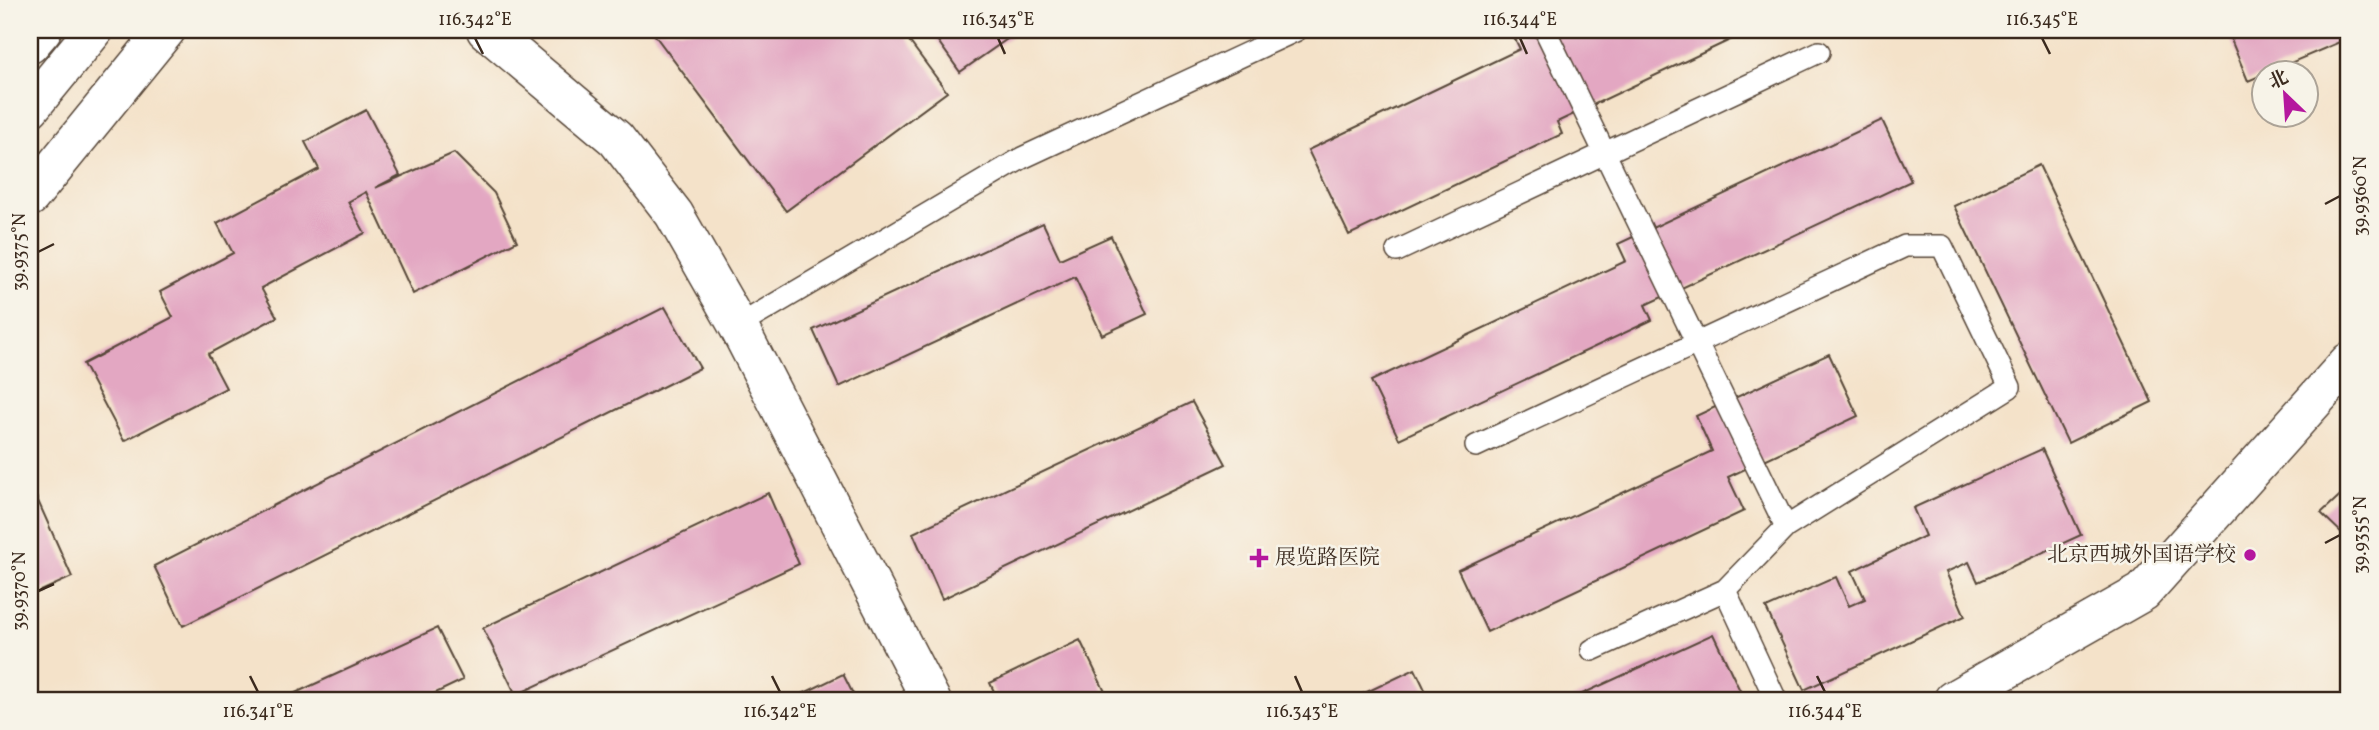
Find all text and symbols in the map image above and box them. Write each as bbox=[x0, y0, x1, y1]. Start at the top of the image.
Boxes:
text: 116.342°E bbox=[438, 8, 512, 33]
text: 116.343°E bbox=[962, 8, 1035, 33]
text: 116.344°E bbox=[1483, 8, 1557, 33]
text: 116.345°E bbox=[2006, 8, 2078, 33]
north arrow bbox=[2250, 60, 2320, 130]
text: 北 bbox=[2265, 65, 2293, 96]
text: 39.9360°N bbox=[2349, 156, 2374, 236]
text: 39.9375°N bbox=[8, 213, 33, 291]
text: 39.9355°N bbox=[2349, 496, 2374, 574]
place label: 北京西城外国语学校 bbox=[2047, 541, 2236, 570]
place label: 展览路医院 bbox=[1275, 544, 1380, 573]
marker: 北京西城外国语学校 bbox=[2242, 547, 2258, 563]
marker: 展览路医院 bbox=[1249, 548, 1269, 568]
text: 39.9370°N bbox=[8, 551, 33, 631]
text: 116.341°E bbox=[222, 700, 294, 725]
text: 116.342°E bbox=[743, 700, 817, 725]
text: 116.343°E bbox=[1266, 700, 1339, 725]
text: 116.344°E bbox=[1788, 700, 1862, 725]

